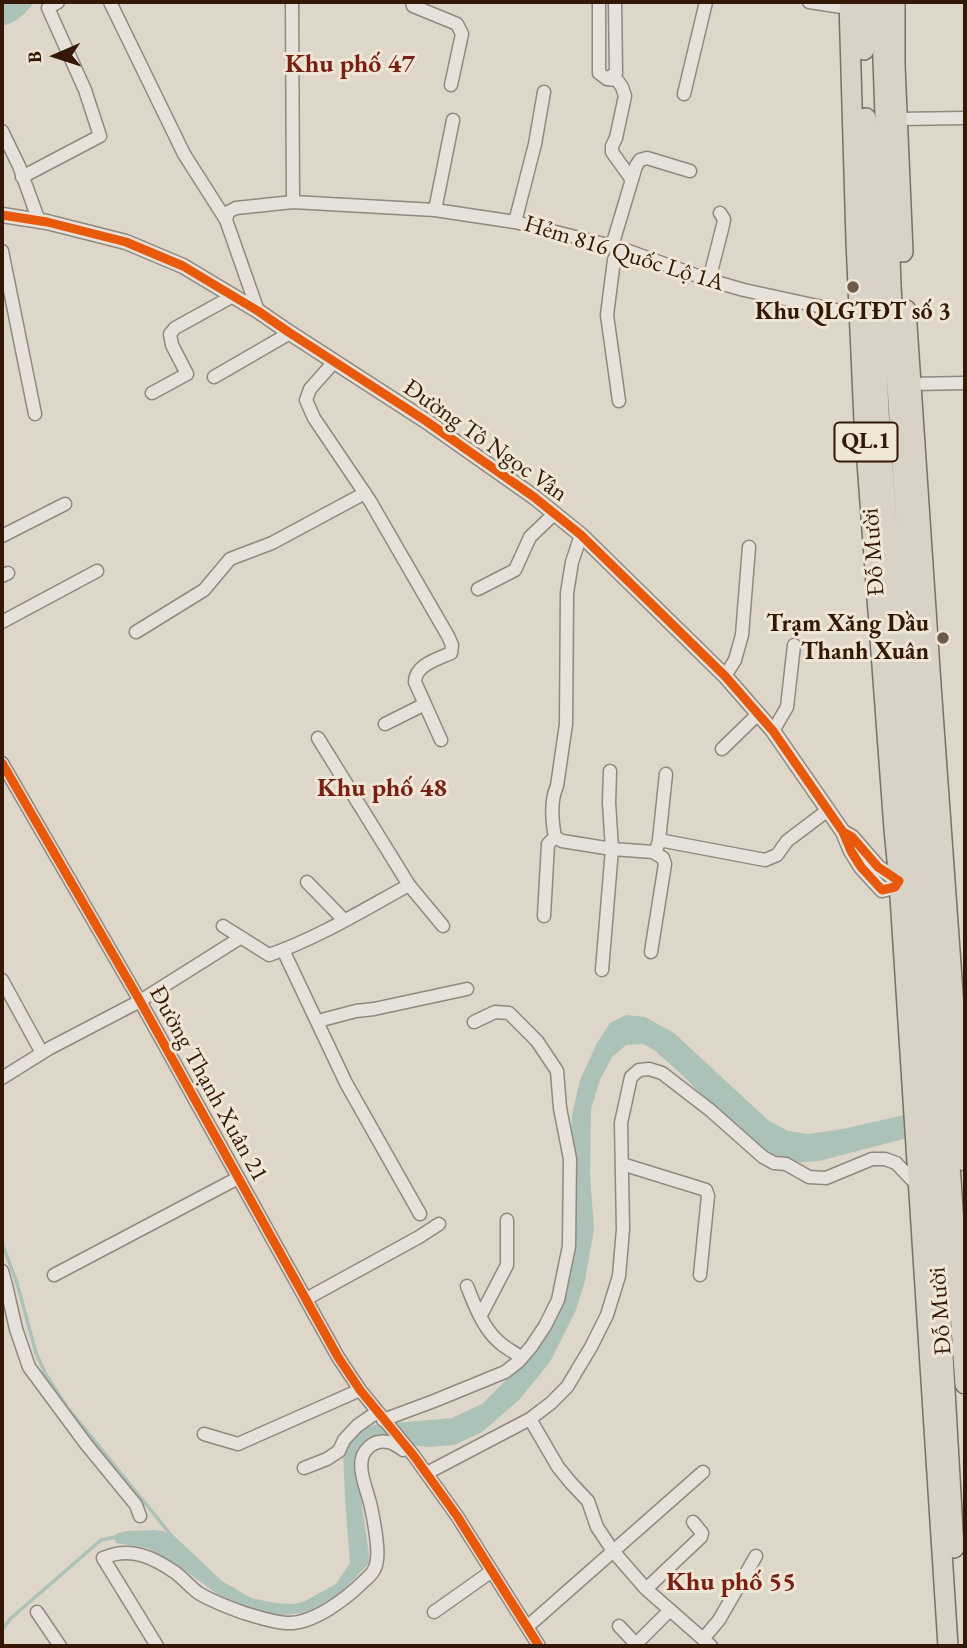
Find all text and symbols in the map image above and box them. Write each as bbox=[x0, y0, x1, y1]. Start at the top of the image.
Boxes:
north arrow bbox=[21, 21, 91, 91]
district label: Khu phố 47 bbox=[285, 49, 415, 81]
text: B bbox=[22, 51, 47, 64]
street label: Hẻm 816 Quốc Lộ 1A bbox=[520, 210, 728, 298]
marker: Khu QLGTĐT số 3 bbox=[845, 279, 861, 295]
place label: Khu QLGTĐT số 3 bbox=[755, 298, 951, 326]
street label: Đường Tô Ngọc Vân bbox=[397, 374, 573, 508]
road number: QL.1 bbox=[834, 422, 898, 462]
street label: Đỗ Mười bbox=[857, 507, 891, 597]
place label: Trạm Xăng Dầu Thanh Xuân bbox=[766, 610, 929, 666]
marker: Trạm Xăng Dầu Thanh Xuân bbox=[935, 630, 951, 646]
district label: Khu phố 48 bbox=[317, 773, 447, 805]
street label: Đường Thạnh Xuân 21 bbox=[142, 981, 274, 1187]
street label: Đỗ Mười bbox=[924, 1266, 958, 1356]
district label: Khu phố 55 bbox=[666, 1567, 796, 1599]

